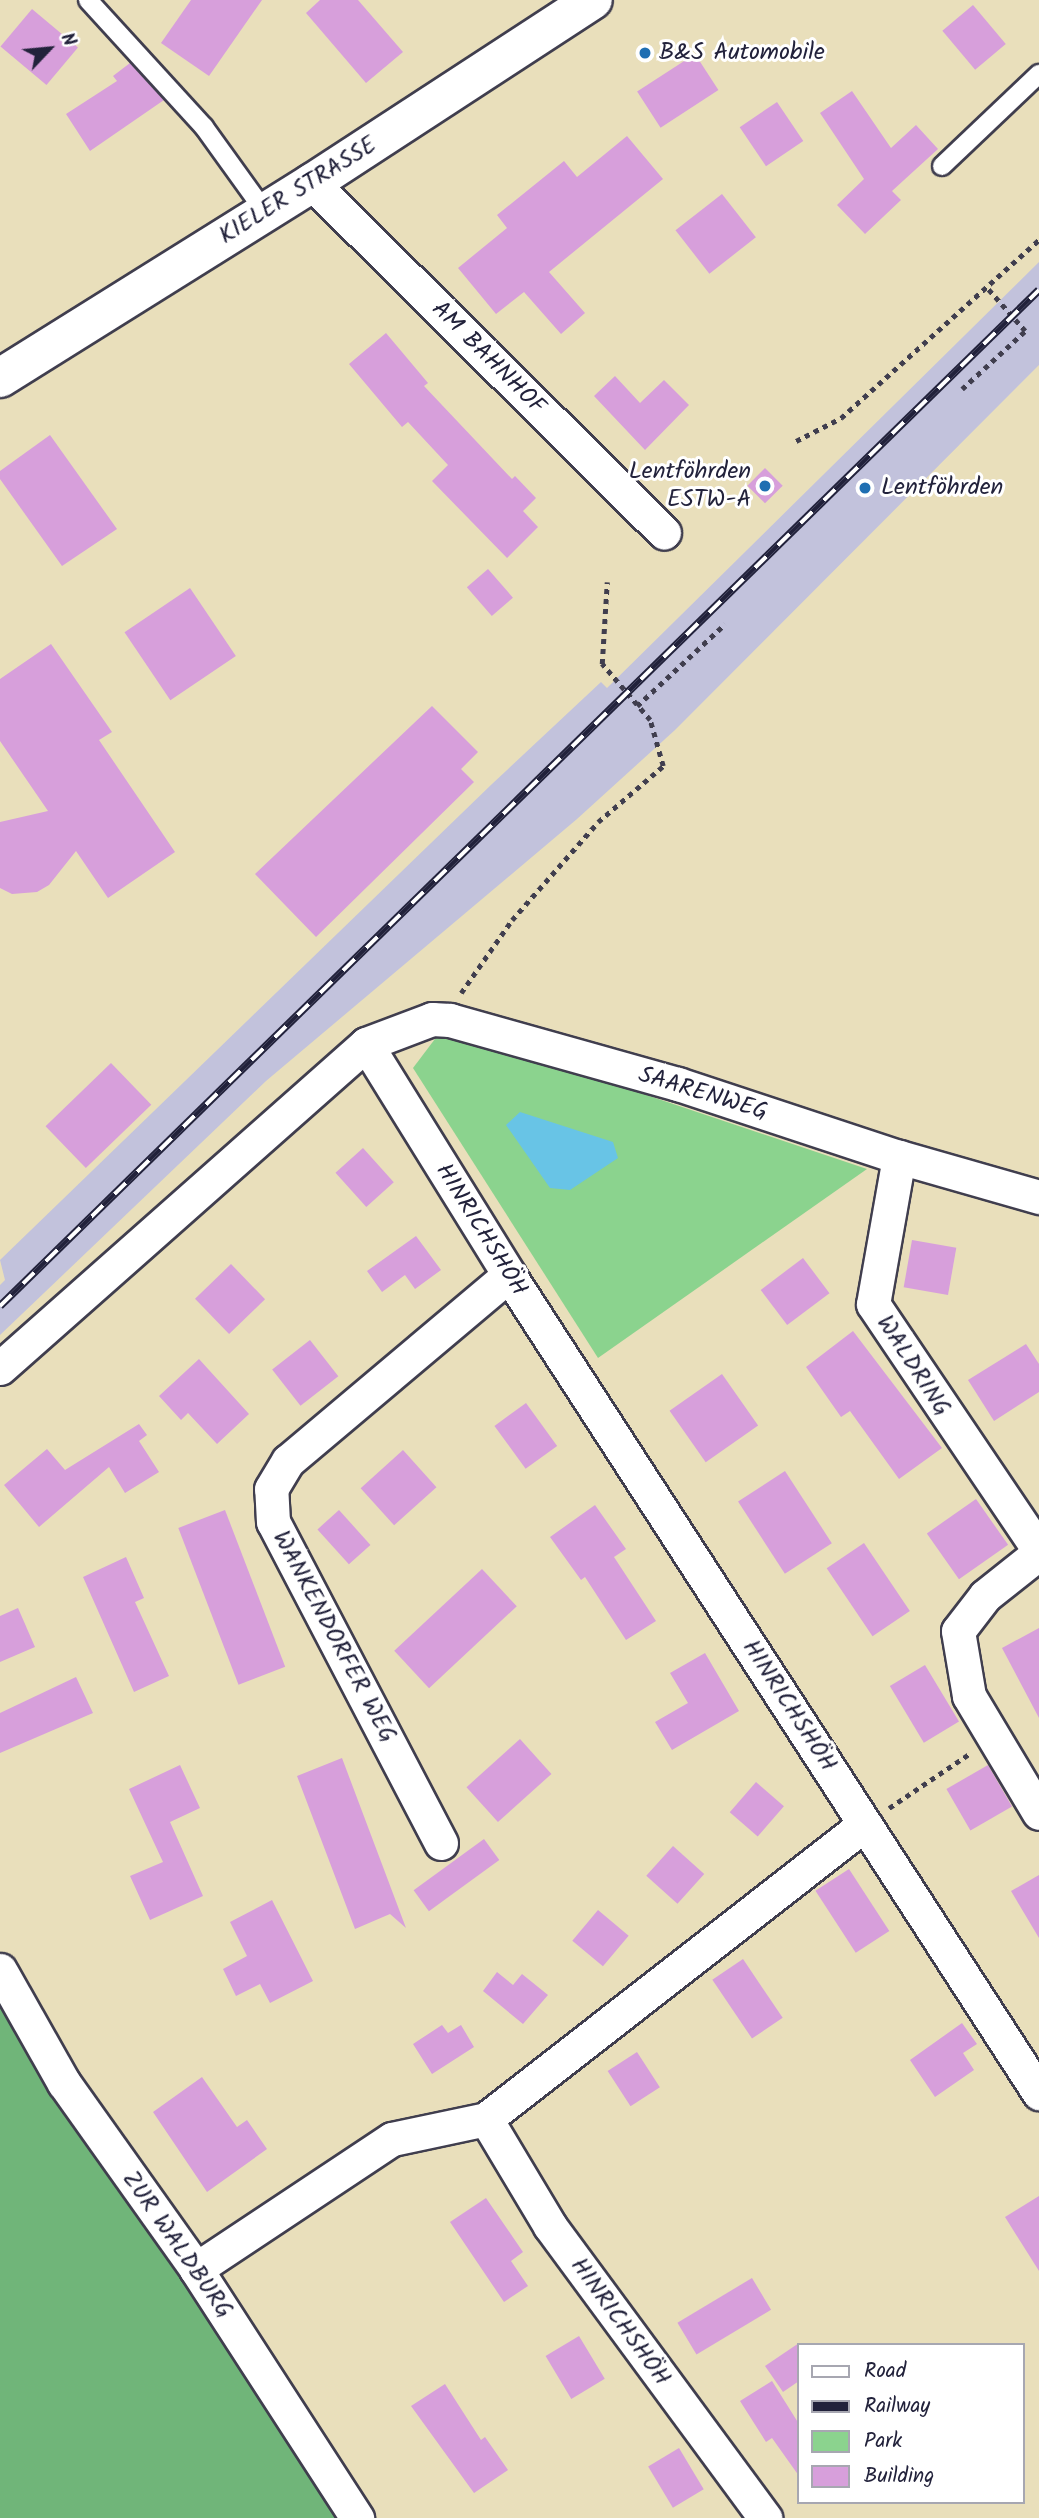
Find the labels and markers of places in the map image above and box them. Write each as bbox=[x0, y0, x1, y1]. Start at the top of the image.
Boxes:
place label: B&S Automobile bbox=[659, 39, 825, 67]
marker: B&S Automobile bbox=[637, 45, 653, 61]
place label: Lentföhrden ESTW-A bbox=[629, 458, 751, 514]
place label: Lentföhrden bbox=[881, 474, 1003, 502]
marker: Lentföhrden ESTW-A bbox=[757, 478, 773, 494]
marker: Lentföhrden bbox=[855, 478, 875, 498]

